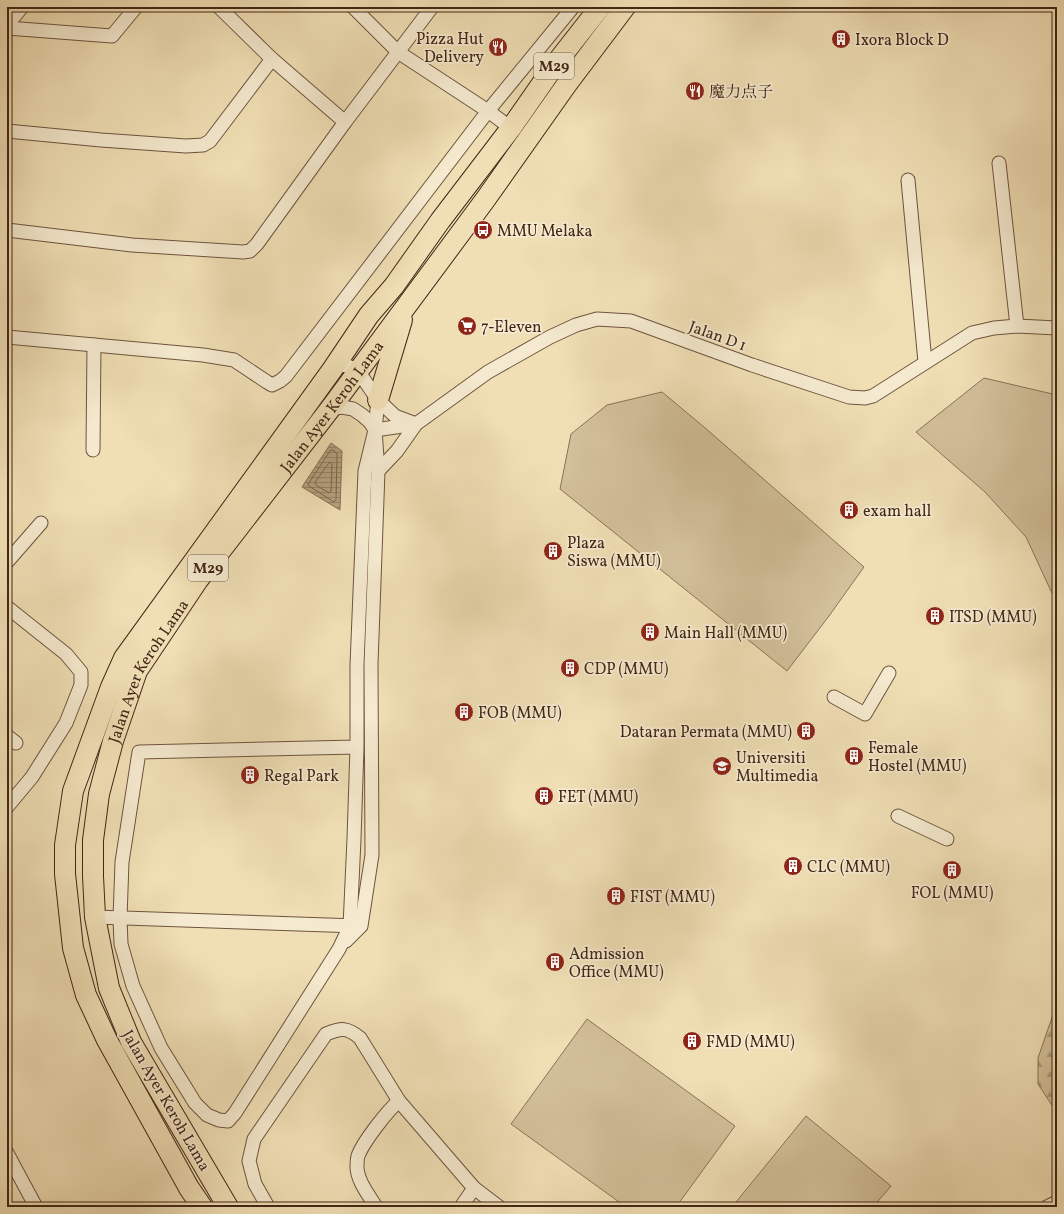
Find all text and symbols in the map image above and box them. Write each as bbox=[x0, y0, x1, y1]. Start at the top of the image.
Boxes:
building icon: Ixora Block D bbox=[830, 28, 852, 50]
place label: Pizza Hut Delivery bbox=[416, 29, 484, 69]
place label: Ixora Block D bbox=[855, 30, 949, 52]
restaurant icon: Pizza Hut Delivery bbox=[487, 36, 509, 58]
road number: M29 bbox=[534, 53, 574, 79]
restaurant icon: 魔力点子 bbox=[684, 80, 706, 102]
place label: 魔力点子 bbox=[709, 82, 773, 104]
bus stop icon: MMU Melaka bbox=[472, 219, 494, 241]
place label: MMU Melaka bbox=[497, 221, 592, 243]
supermarket icon: 7-Eleven bbox=[456, 315, 478, 337]
street label: Jalan D 1 bbox=[685, 316, 749, 357]
place label: 7-Eleven bbox=[481, 317, 542, 339]
street label: Jalan Ayer Keroh Lama bbox=[276, 337, 390, 478]
building icon: exam hall bbox=[838, 499, 860, 521]
place label: exam hall bbox=[863, 501, 932, 523]
place label: Plaza Siswa (MMU) bbox=[567, 533, 661, 573]
building icon: Plaza Siswa (MMU) bbox=[542, 540, 564, 562]
road number: M29 bbox=[188, 555, 228, 581]
street label: Jalan Ayer Keroh Lama bbox=[104, 596, 195, 746]
building icon: ITSD (MMU) bbox=[924, 605, 946, 627]
place label: ITSD (MMU) bbox=[949, 607, 1037, 629]
building icon: Main Hall (MMU) bbox=[639, 621, 661, 643]
place label: Main Hall (MMU) bbox=[664, 623, 787, 645]
building icon: CDP (MMU) bbox=[559, 657, 581, 679]
place label: CDP (MMU) bbox=[584, 659, 669, 681]
building icon: FOB (MMU) bbox=[453, 701, 475, 723]
place label: FOB (MMU) bbox=[478, 703, 562, 725]
building icon: Dataran Permata (MMU) bbox=[795, 720, 817, 742]
place label: Dataran Permata (MMU) bbox=[620, 722, 792, 744]
place label: Female Hostel (MMU) bbox=[868, 738, 967, 778]
building icon: Female Hostel (MMU) bbox=[843, 745, 865, 767]
place label: Universiti Multimedia bbox=[736, 748, 818, 788]
school or university icon: Universiti Multimedia bbox=[711, 755, 733, 777]
building icon: Regal Park bbox=[239, 764, 261, 786]
place label: Regal Park bbox=[264, 766, 339, 788]
building icon: FET (MMU) bbox=[533, 785, 555, 807]
place label: FET (MMU) bbox=[558, 787, 639, 809]
building icon: CLC (MMU) bbox=[782, 855, 804, 877]
place label: CLC (MMU) bbox=[807, 857, 890, 879]
building icon: FOL (MMU) bbox=[941, 859, 963, 881]
place label: FOL (MMU) bbox=[911, 883, 994, 905]
building icon: FIST (MMU) bbox=[605, 885, 627, 907]
place label: FIST (MMU) bbox=[630, 887, 715, 909]
place label: Admission Office (MMU) bbox=[569, 944, 664, 984]
building icon: Admission Office (MMU) bbox=[544, 951, 566, 973]
street label: Jalan Ayer Keroh Lama bbox=[116, 1026, 215, 1176]
building icon: FMD (MMU) bbox=[681, 1030, 703, 1052]
place label: FMD (MMU) bbox=[706, 1032, 795, 1054]

